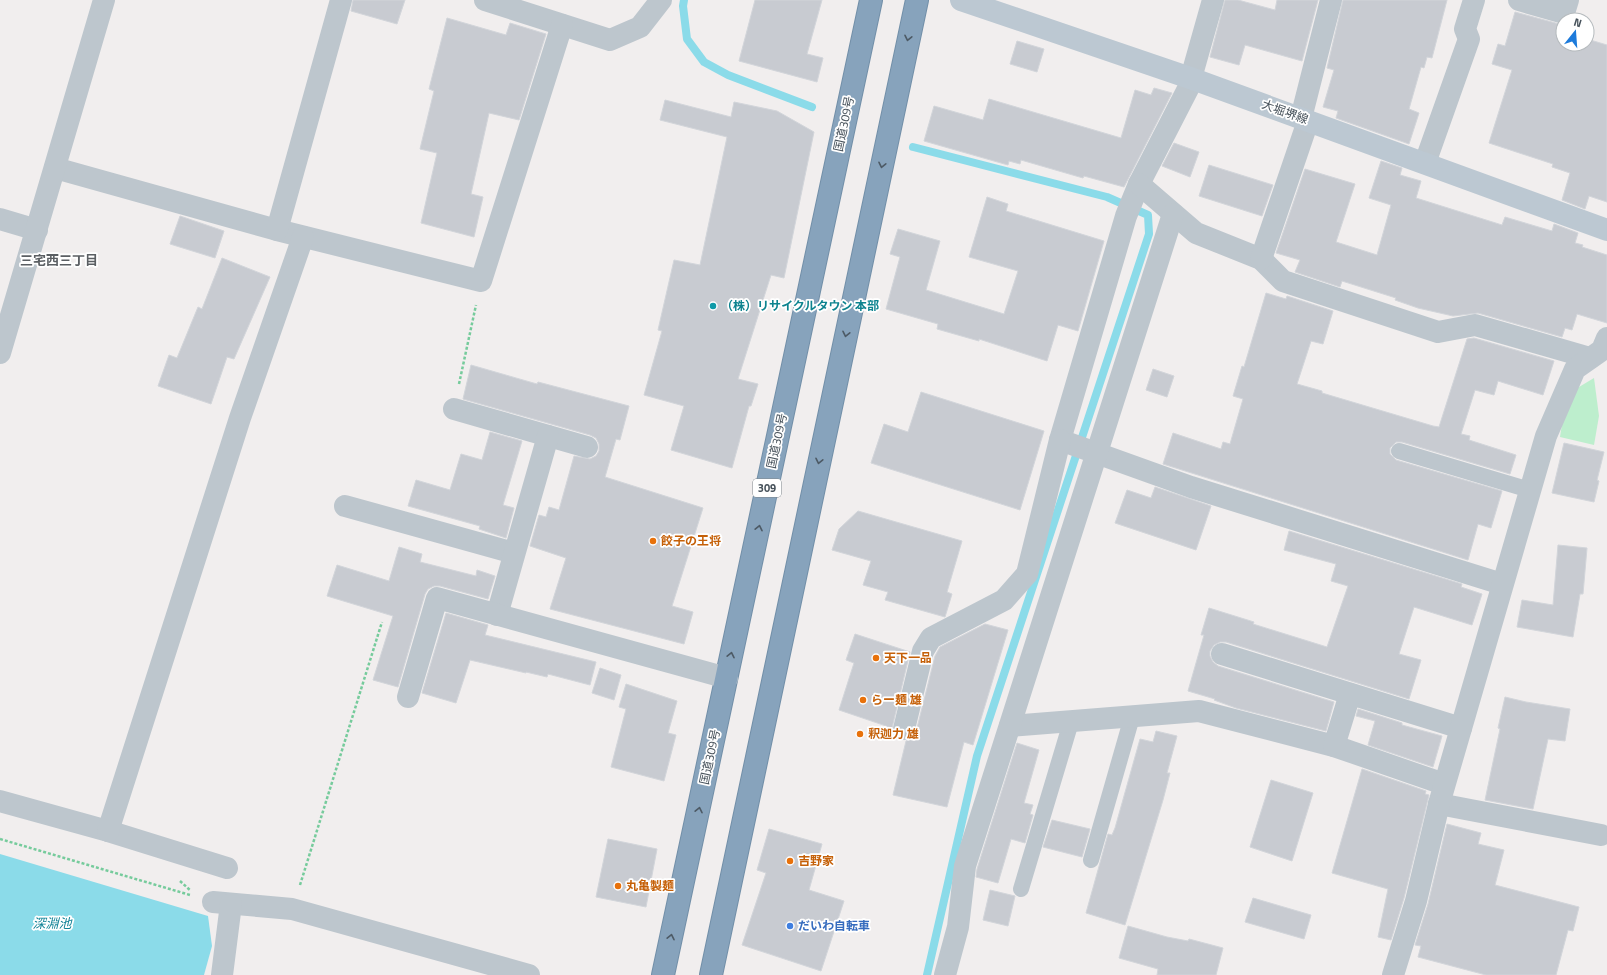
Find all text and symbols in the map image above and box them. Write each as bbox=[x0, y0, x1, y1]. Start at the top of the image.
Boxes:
north arrow bbox=[1555, 12, 1595, 52]
text: N bbox=[1572, 14, 1584, 31]
one-way arrow bbox=[905, 35, 913, 41]
street label: 国道309号 bbox=[828, 94, 859, 153]
street label: 大堀堺線 bbox=[1259, 94, 1311, 129]
one-way arrow bbox=[878, 162, 886, 169]
district label: 三宅西三丁目 bbox=[20, 250, 98, 270]
place label: （株）リサイクルタウン 本部 bbox=[721, 296, 879, 315]
marker: （株）リサイクルタウン 本部 bbox=[708, 301, 718, 311]
one-way arrow bbox=[843, 331, 851, 337]
street label: 国道309号 bbox=[761, 411, 792, 470]
one-way arrow bbox=[816, 458, 824, 464]
road number: 309 bbox=[753, 479, 781, 497]
one-way arrow bbox=[754, 525, 762, 531]
place label: 餃子の王将 bbox=[660, 531, 721, 550]
marker: 餃子の王将 bbox=[648, 536, 658, 546]
place label: 天下一品 bbox=[884, 648, 932, 667]
one-way arrow bbox=[727, 652, 735, 658]
marker: 天下一品 bbox=[871, 653, 881, 663]
place label: らー麺 雄 bbox=[871, 690, 922, 709]
marker: らー麺 雄 bbox=[858, 695, 868, 705]
place label: 釈迦力 雄 bbox=[868, 724, 919, 743]
street label: 国道309号 bbox=[694, 727, 725, 786]
marker: 釈迦力 雄 bbox=[855, 729, 865, 739]
one-way arrow bbox=[694, 807, 702, 813]
place label: 吉野家 bbox=[798, 851, 834, 870]
marker: 吉野家 bbox=[785, 856, 795, 866]
place label: 丸亀製麺 bbox=[626, 876, 674, 895]
marker: 丸亀製麺 bbox=[613, 881, 623, 891]
water label: 深淵池 bbox=[32, 913, 73, 933]
place label: だいわ自転車 bbox=[798, 916, 870, 935]
marker: だいわ自転車 bbox=[785, 921, 795, 931]
one-way arrow bbox=[667, 934, 675, 940]

